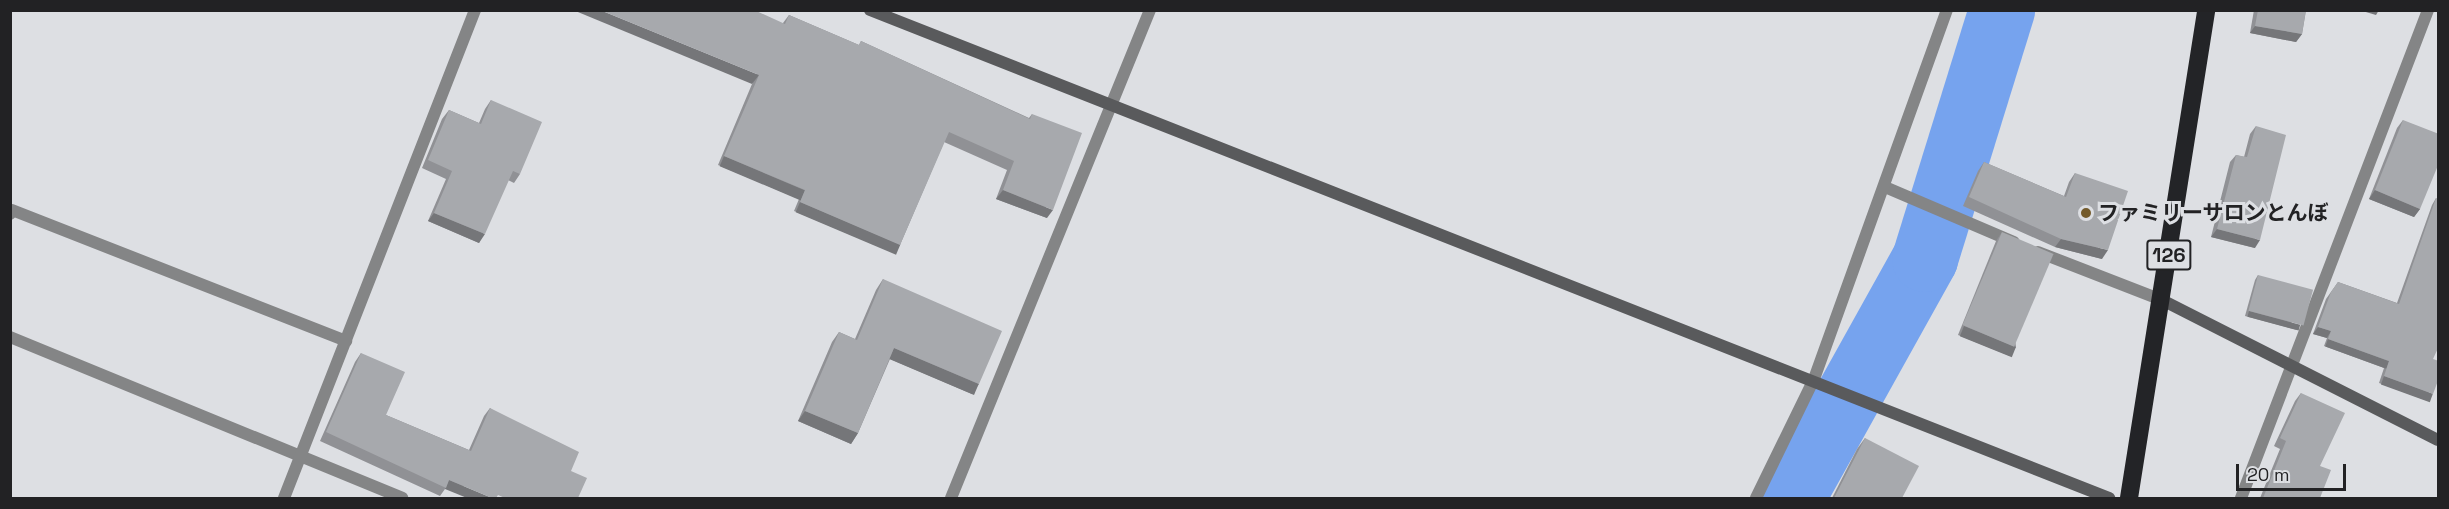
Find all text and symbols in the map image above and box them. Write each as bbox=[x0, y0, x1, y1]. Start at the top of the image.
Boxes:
place label: ファミリーサロンとんぼ bbox=[2098, 200, 2329, 226]
marker: ファミリーサロンとんぼ bbox=[2079, 206, 2093, 220]
road number: 126 bbox=[2145, 238, 2193, 272]
scale bar bbox=[2239, 452, 2348, 490]
text: 20 m bbox=[2247, 463, 2290, 486]

